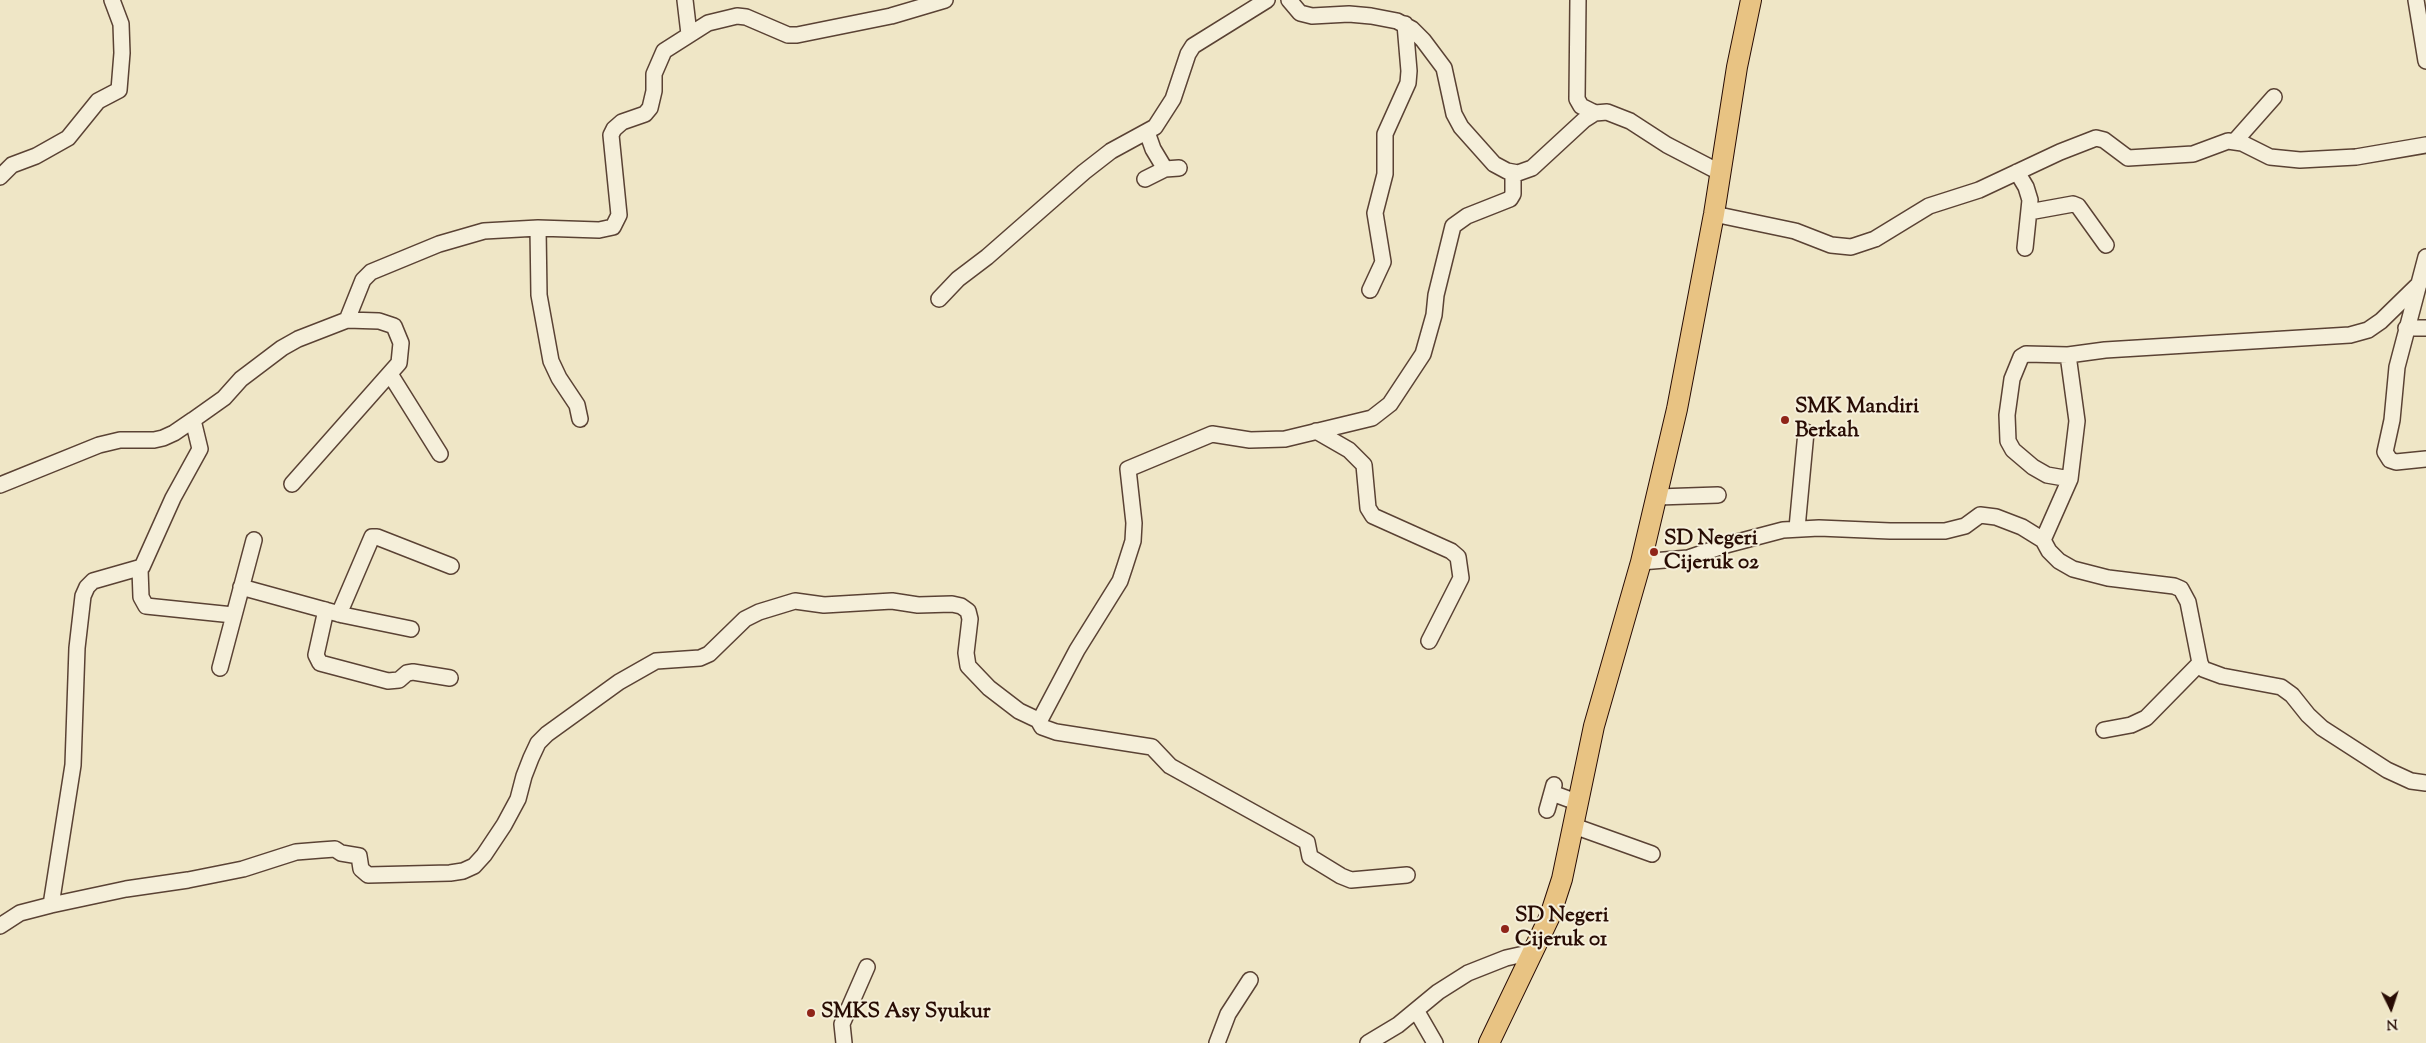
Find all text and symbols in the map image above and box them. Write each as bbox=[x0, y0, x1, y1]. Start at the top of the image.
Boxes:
place label: SMK Mandiri Berkah bbox=[1795, 395, 1919, 445]
marker: SMK Mandiri Berkah bbox=[1779, 414, 1791, 426]
place label: SD Negeri Cijeruk 02 bbox=[1664, 527, 1759, 577]
marker: SD Negeri Cijeruk 02 bbox=[1648, 546, 1660, 558]
place label: SD Negeri Cijeruk 01 bbox=[1515, 904, 1609, 954]
marker: SD Negeri Cijeruk 01 bbox=[1499, 923, 1511, 935]
north arrow bbox=[2366, 983, 2416, 1033]
place label: SMKS Asy Syukur bbox=[821, 1000, 991, 1026]
marker: SMKS Asy Syukur bbox=[805, 1007, 817, 1019]
text: N bbox=[2386, 1013, 2398, 1033]

